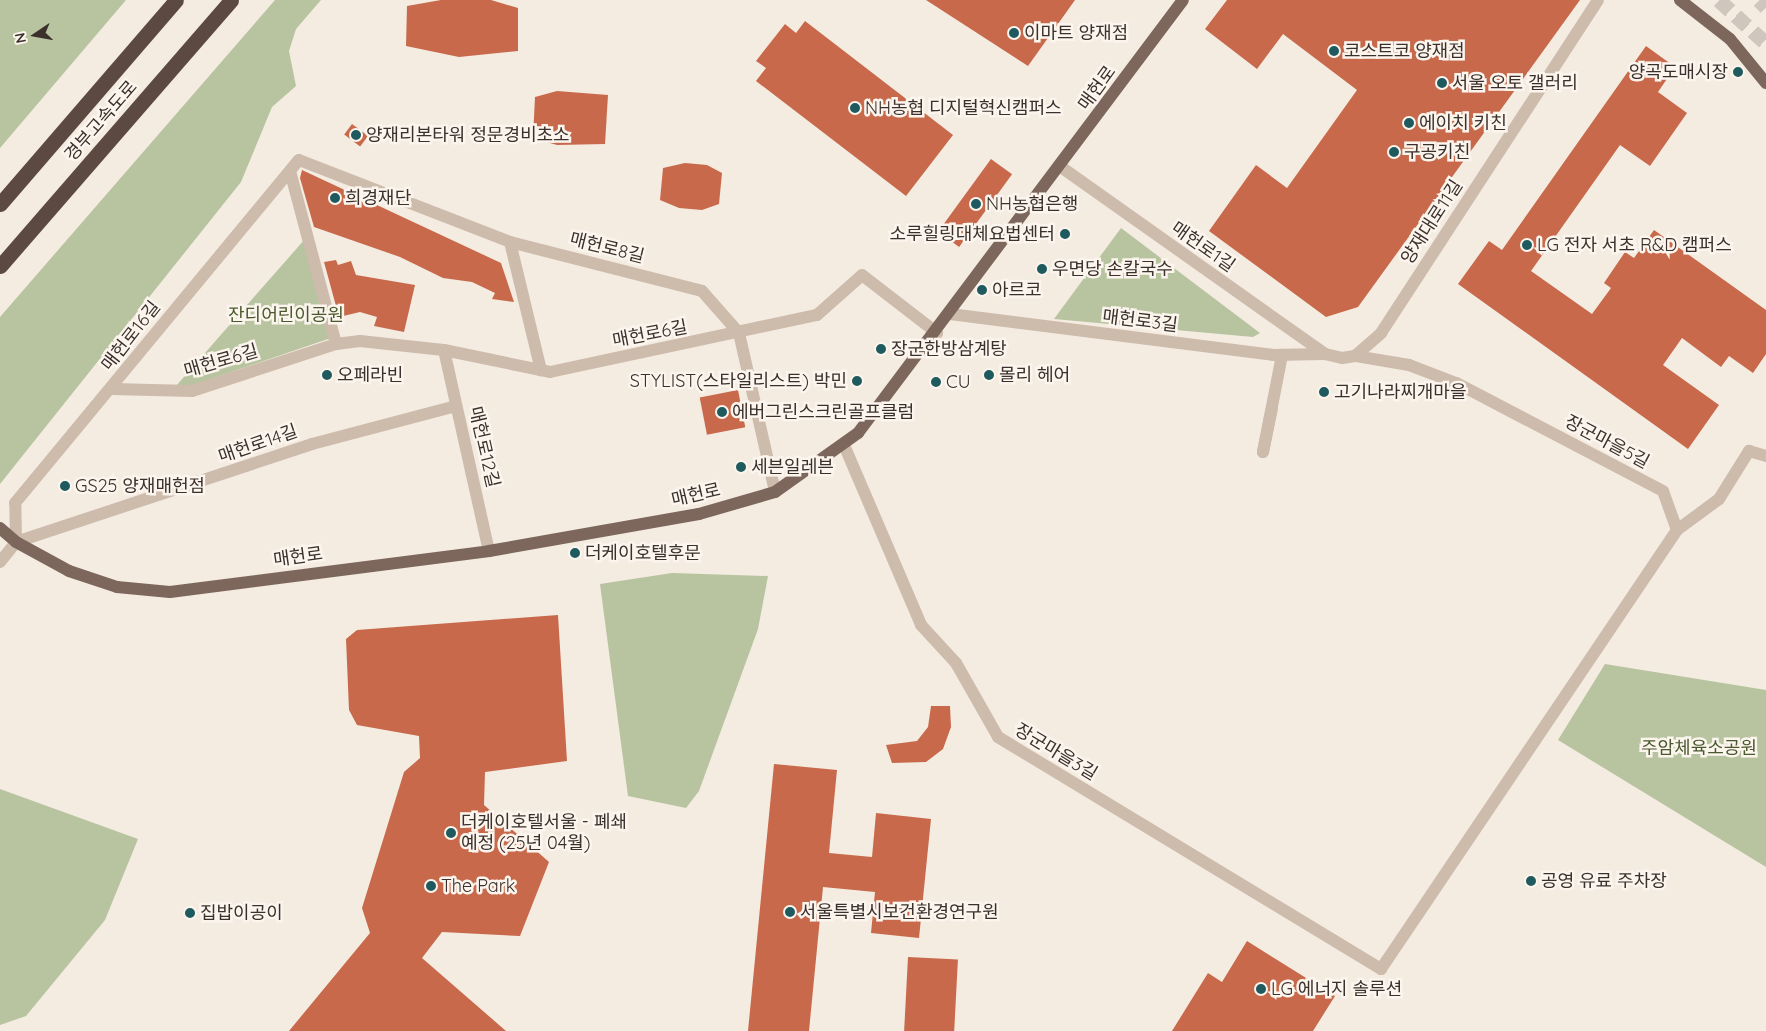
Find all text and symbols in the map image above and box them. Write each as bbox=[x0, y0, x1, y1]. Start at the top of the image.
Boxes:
north arrow bbox=[10, 10, 60, 60]
place label: 이마트 양재점 bbox=[1024, 22, 1128, 44]
marker: 이마트 양재점 bbox=[1008, 27, 1020, 39]
text: N bbox=[10, 31, 30, 45]
place label: 코스트코 양재점 bbox=[1344, 40, 1465, 62]
marker: 코스트코 양재점 bbox=[1328, 45, 1340, 57]
place label: 양곡도매시장 bbox=[1629, 61, 1728, 83]
street label: 매헌로 bbox=[1074, 62, 1120, 114]
marker: 양곡도매시장 bbox=[1732, 66, 1744, 78]
place label: 서울 오토 갤러리 bbox=[1452, 72, 1578, 94]
street label: 경부고속도로 bbox=[60, 76, 142, 166]
marker: 서울 오토 갤러리 bbox=[1436, 77, 1448, 89]
place label: NH농협 디지털혁신캠퍼스 bbox=[865, 97, 1062, 119]
marker: NH농협 디지털혁신캠퍼스 bbox=[849, 102, 861, 114]
place label: 에이치 키친 bbox=[1419, 112, 1507, 134]
marker: 에이치 키친 bbox=[1403, 117, 1415, 129]
place label: 양재리본타워 정문경비초소 bbox=[366, 124, 570, 146]
marker: 양재리본타워 정문경비초소 bbox=[350, 129, 362, 141]
place label: 구공키친 bbox=[1404, 141, 1470, 163]
marker: 구공키친 bbox=[1388, 146, 1400, 158]
street label: 양재대로11길 bbox=[1397, 176, 1467, 268]
place label: 희경재단 bbox=[345, 187, 411, 209]
marker: 희경재단 bbox=[329, 192, 341, 204]
place label: NH농협은행 bbox=[986, 193, 1078, 215]
marker: NH농협은행 bbox=[970, 198, 982, 210]
street label: 매헌로1길 bbox=[1167, 217, 1239, 277]
place label: 소루힐링대체요법센터 bbox=[889, 223, 1055, 245]
street label: 매헌로8길 bbox=[568, 228, 646, 268]
marker: 소루힐링대체요법센터 bbox=[1059, 228, 1071, 240]
place label: LG 전자 서초 R&D 캠퍼스 bbox=[1537, 234, 1732, 256]
marker: LG 전자 서초 R&D 캠퍼스 bbox=[1521, 239, 1533, 251]
place label: 우면당 손칼국수 bbox=[1052, 258, 1173, 280]
marker: 우면당 손칼국수 bbox=[1036, 263, 1048, 275]
place label: 아르코 bbox=[992, 279, 1042, 301]
marker: 아르코 bbox=[976, 284, 988, 296]
street label: 매헌로16길 bbox=[97, 297, 165, 375]
park label: 잔디어린이공원 bbox=[228, 304, 344, 326]
street label: 매헌로3길 bbox=[1101, 306, 1179, 336]
street label: 매헌로6길 bbox=[611, 316, 689, 352]
place label: 장군한방삼계탕 bbox=[891, 338, 1007, 360]
street label: 매헌로6길 bbox=[182, 340, 260, 382]
marker: 장군한방삼계탕 bbox=[875, 343, 887, 355]
place label: 오페라빈 bbox=[337, 364, 403, 386]
place label: 몰리 헤어 bbox=[999, 364, 1070, 386]
marker: 오페라빈 bbox=[321, 369, 333, 381]
marker: 몰리 헤어 bbox=[983, 369, 995, 381]
place label: STYLIST(스타일리스트) 박민 bbox=[630, 370, 847, 392]
place label: CU bbox=[946, 371, 971, 393]
marker: STYLIST(스타일리스트) 박민 bbox=[851, 375, 863, 387]
marker: CU bbox=[930, 376, 942, 388]
place label: 고기나라찌개마을 bbox=[1334, 381, 1466, 403]
marker: 고기나라찌개마을 bbox=[1318, 386, 1330, 398]
place label: 에버그린스크린골프클럼 bbox=[732, 401, 914, 423]
street label: 매헌로12길 bbox=[464, 404, 504, 490]
marker: 에버그린스크린골프클럼 bbox=[716, 406, 728, 418]
street label: 장군마을5길 bbox=[1561, 411, 1653, 473]
street label: 매헌로14길 bbox=[216, 420, 300, 468]
place label: 세븐일레븐 bbox=[751, 456, 834, 478]
marker: 세븐일레븐 bbox=[735, 461, 747, 473]
place label: GS25 양재매헌점 bbox=[75, 475, 205, 497]
street label: 매헌로 bbox=[669, 479, 723, 511]
marker: GS25 양재매헌점 bbox=[59, 480, 71, 492]
place label: 더케이호텔후문 bbox=[585, 542, 701, 564]
street label: 매헌로 bbox=[272, 543, 324, 571]
marker: 더케이호텔후문 bbox=[569, 547, 581, 559]
street label: 장군마을3길 bbox=[1011, 719, 1101, 785]
park label: 주암체육소공원 bbox=[1641, 737, 1757, 759]
place label: 더케이호텔서울 - 폐쇄 예정 (25년 04월) bbox=[461, 812, 627, 854]
marker: 더케이호텔서울 - 폐쇄 예정 (25년 04월) bbox=[445, 827, 457, 839]
place label: 공영 유료 주차장 bbox=[1541, 870, 1667, 892]
place label: The Park bbox=[441, 875, 515, 897]
marker: 공영 유료 주차장 bbox=[1525, 875, 1537, 887]
marker: The Park bbox=[425, 880, 437, 892]
place label: 서울특별시보건환경연구원 bbox=[800, 901, 999, 923]
place label: 집밥이공이 bbox=[200, 902, 283, 924]
marker: 서울특별시보건환경연구원 bbox=[784, 906, 796, 918]
marker: 집밥이공이 bbox=[184, 907, 196, 919]
place label: LG 에너지 솔루션 bbox=[1271, 978, 1402, 1000]
marker: LG 에너지 솔루션 bbox=[1255, 983, 1267, 995]

